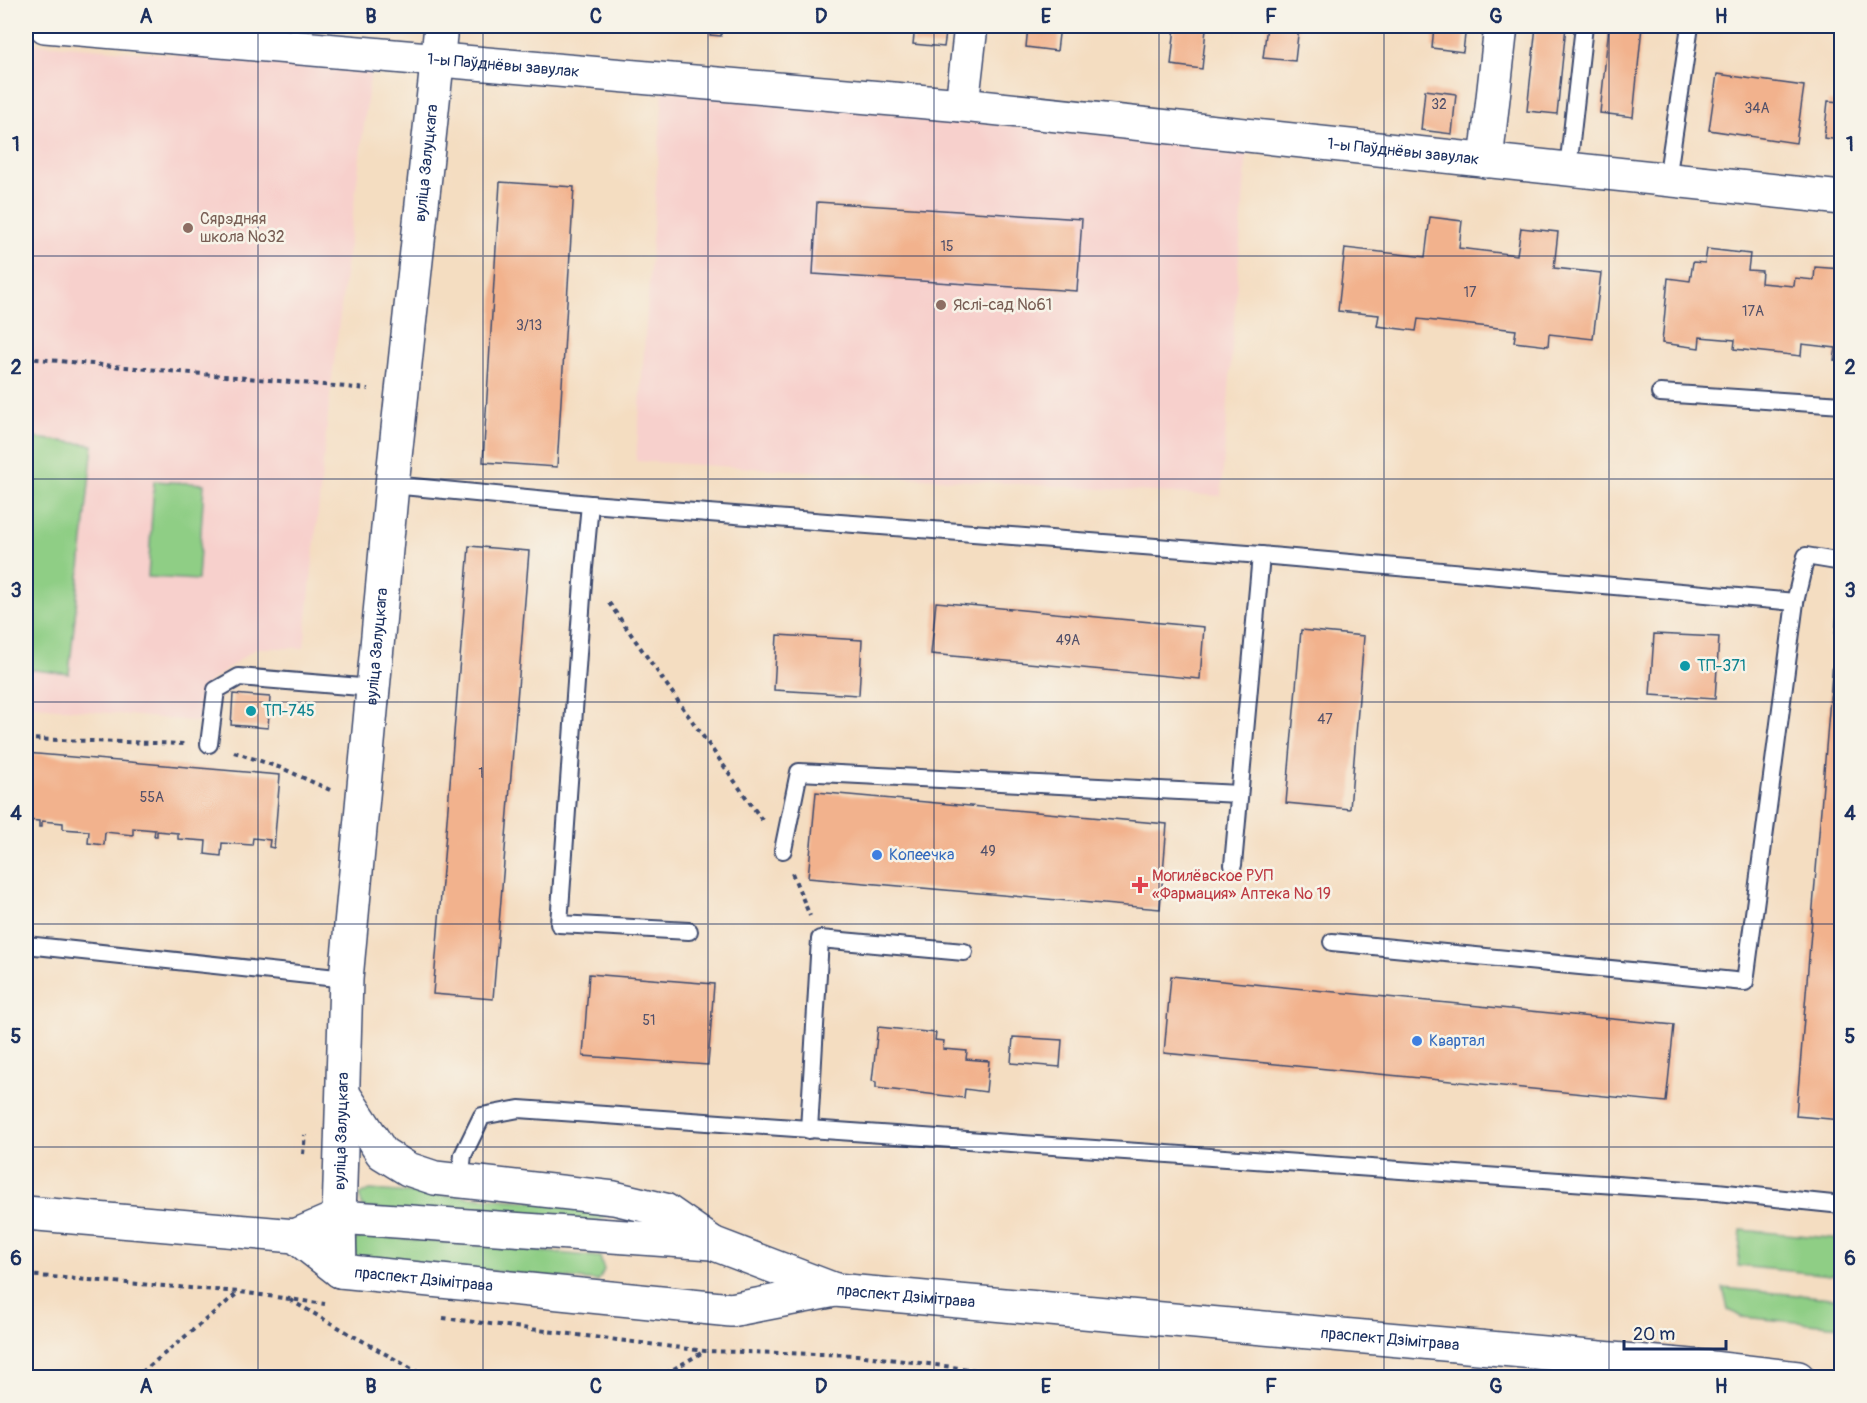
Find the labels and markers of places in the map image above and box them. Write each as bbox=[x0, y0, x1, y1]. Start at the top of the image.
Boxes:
place label: Сярэдняя школа №32 bbox=[200, 209, 285, 247]
marker: Сярэдняя школа №32 bbox=[181, 221, 195, 235]
place label: Яслі-сад №61 bbox=[953, 295, 1052, 315]
marker: Яслі-сад №61 bbox=[934, 298, 948, 312]
place label: ТП-371 bbox=[1697, 656, 1746, 676]
marker: ТП-371 bbox=[1678, 659, 1692, 673]
place label: ТП-745 bbox=[263, 701, 315, 721]
marker: ТП-745 bbox=[244, 704, 258, 718]
place label: Копеечка bbox=[889, 845, 955, 865]
marker: Копеечка bbox=[870, 848, 884, 862]
place label: Могилёвское РУП «Фармация» Аптека № 19 bbox=[1152, 866, 1331, 904]
marker: Могилёвское РУП «Фармация» Аптека № 19 bbox=[1133, 878, 1147, 892]
place label: Квартал bbox=[1429, 1031, 1485, 1051]
marker: Квартал bbox=[1410, 1034, 1424, 1048]

